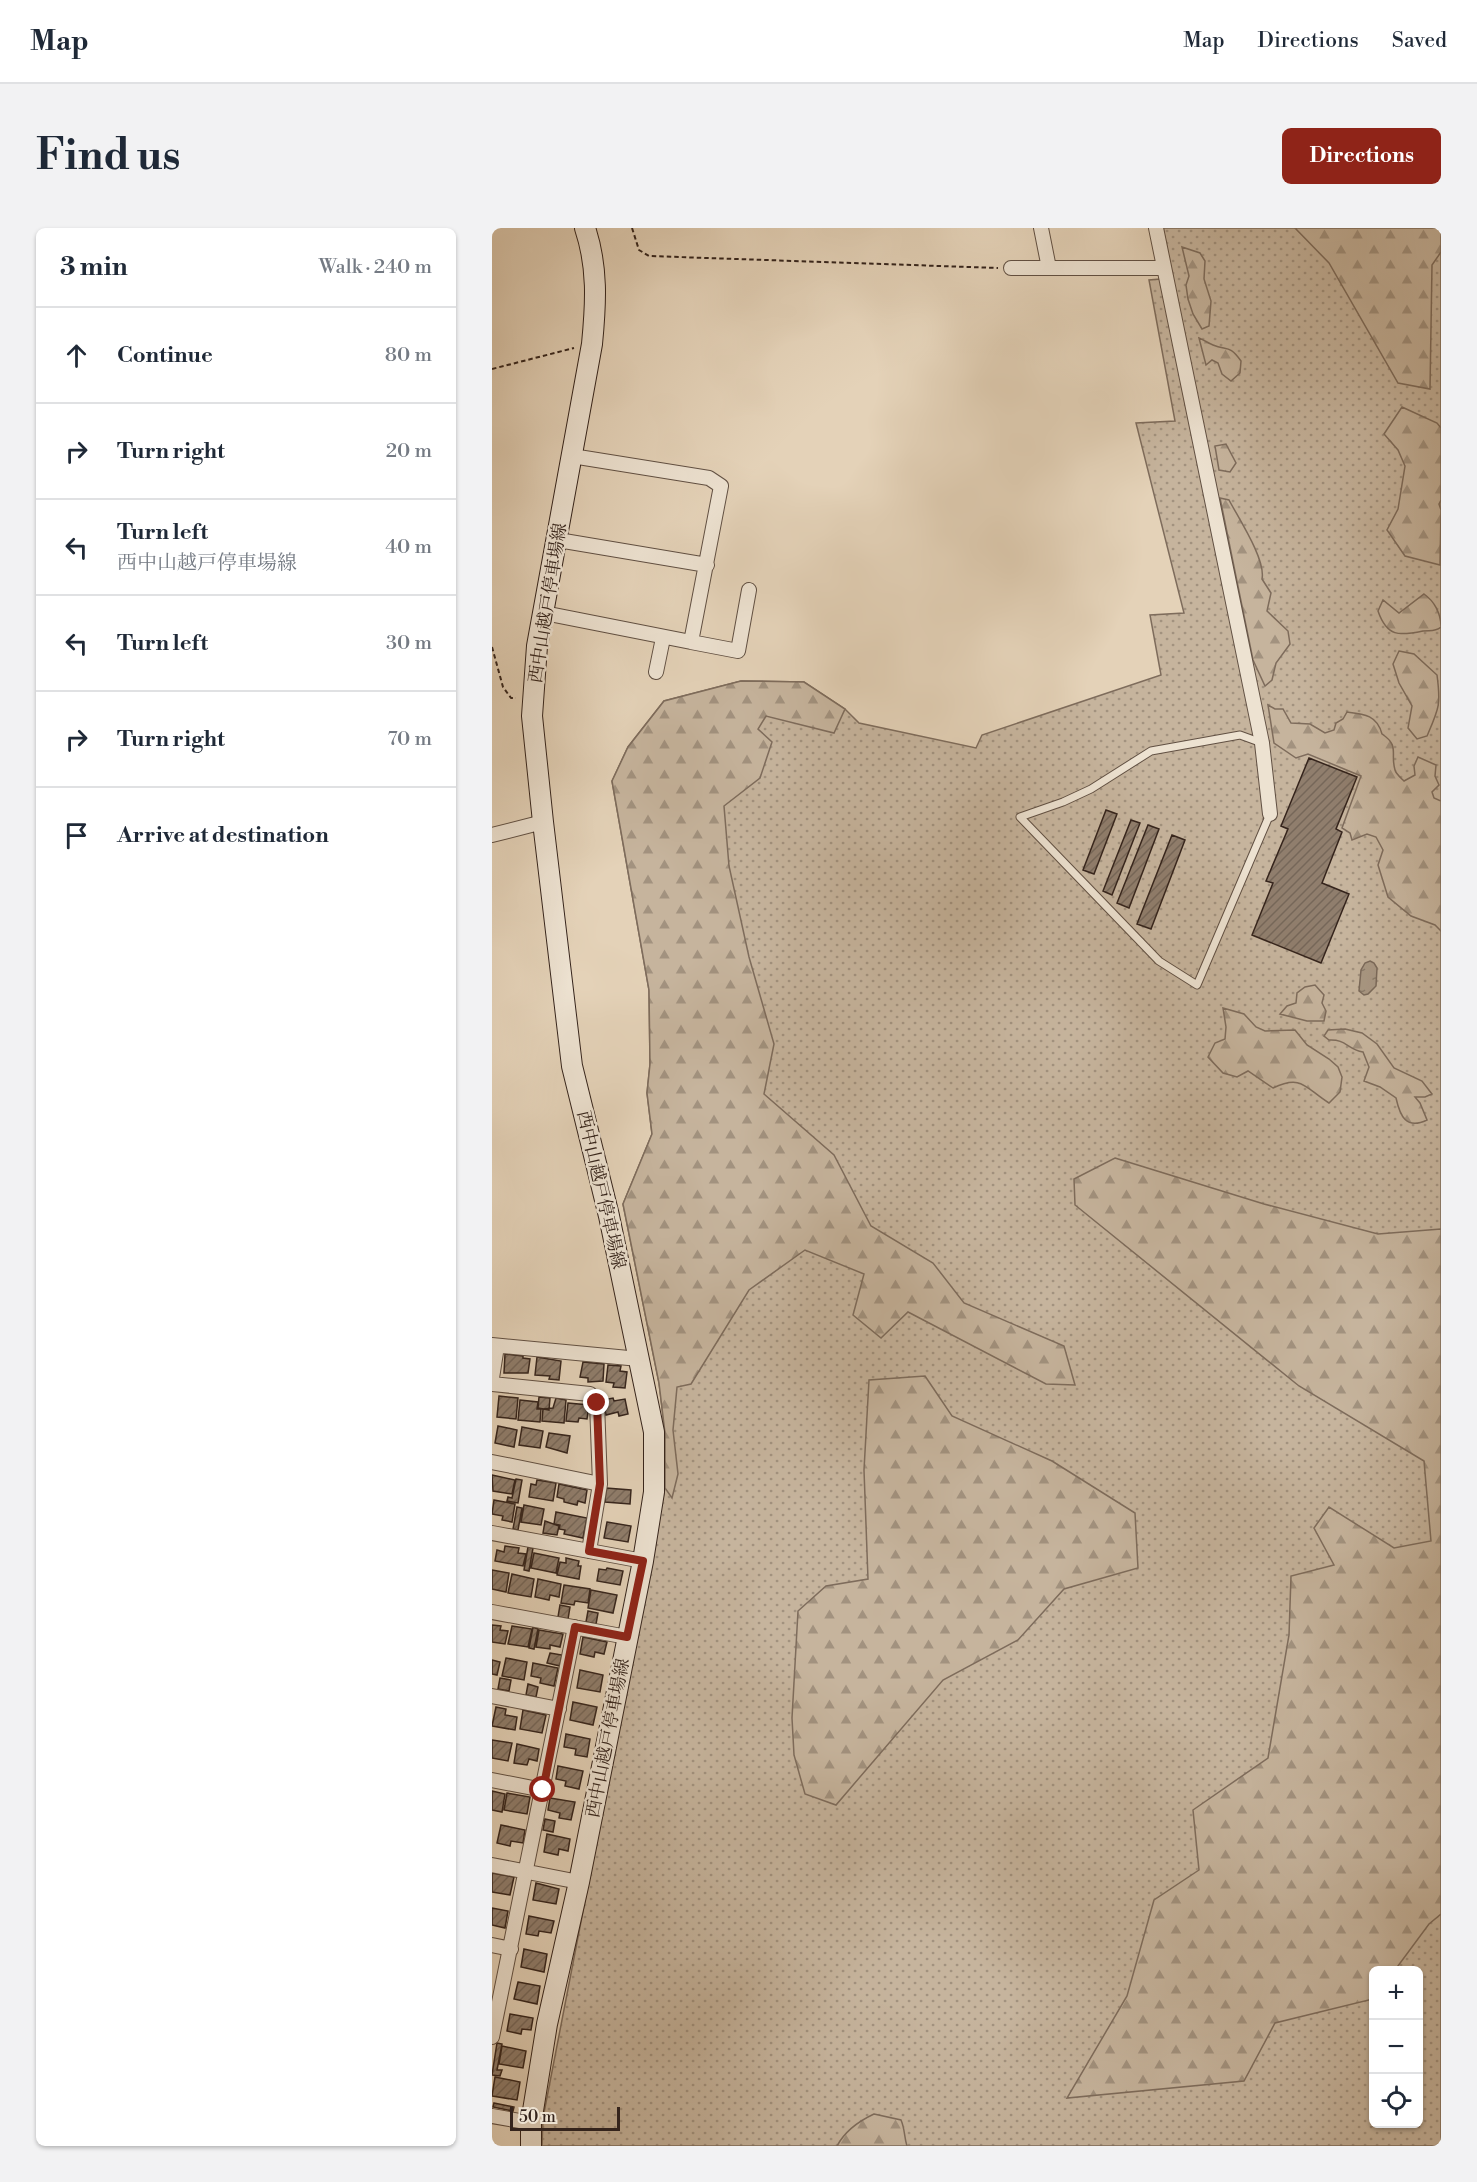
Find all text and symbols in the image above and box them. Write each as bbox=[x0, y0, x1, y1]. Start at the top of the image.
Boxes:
text: Map bbox=[30, 24, 89, 59]
text: Map bbox=[1183, 28, 1225, 54]
text: Directions bbox=[1258, 28, 1359, 54]
text: Saved bbox=[1392, 28, 1447, 54]
button: Directions bbox=[1282, 128, 1441, 184]
text: Find us bbox=[36, 130, 180, 183]
text: 3 min bbox=[60, 251, 128, 283]
text: Walk · 240 m bbox=[319, 255, 432, 280]
icon: ahead bbox=[60, 339, 93, 372]
text: Continue bbox=[117, 342, 213, 369]
text: 80 m bbox=[385, 343, 432, 368]
icon: right bbox=[60, 435, 93, 468]
text: Turn right bbox=[117, 438, 225, 465]
text: 20 m bbox=[386, 439, 432, 464]
text: Turn left bbox=[117, 519, 208, 546]
street label: 西中山越戸停車場線 bbox=[524, 521, 572, 685]
icon: left bbox=[60, 531, 93, 564]
text: 40 m bbox=[385, 535, 432, 560]
text: 西中山越戸停車場線 bbox=[117, 551, 297, 576]
icon: left bbox=[60, 627, 93, 660]
text: Turn left bbox=[117, 630, 208, 657]
text: 30 m bbox=[386, 631, 432, 656]
icon: right bbox=[60, 723, 93, 756]
text: Turn right bbox=[117, 726, 225, 753]
text: 70 m bbox=[388, 727, 432, 752]
icon: arrive bbox=[60, 819, 93, 852]
text: Arrive at destination bbox=[117, 822, 329, 849]
street label: 西中山越戸停車場線 bbox=[572, 1108, 630, 1272]
route end bbox=[583, 1389, 609, 1415]
street label: 西中山越戸停車場線 bbox=[581, 1656, 635, 1820]
route start bbox=[529, 1776, 555, 1802]
map controls bbox=[1369, 1966, 1423, 2128]
button: + bbox=[1369, 1966, 1423, 2020]
button: − bbox=[1369, 2020, 1423, 2074]
button: locate bbox=[1369, 2074, 1423, 2128]
scale bar bbox=[510, 2104, 620, 2132]
text: 50 m bbox=[519, 2107, 556, 2127]

